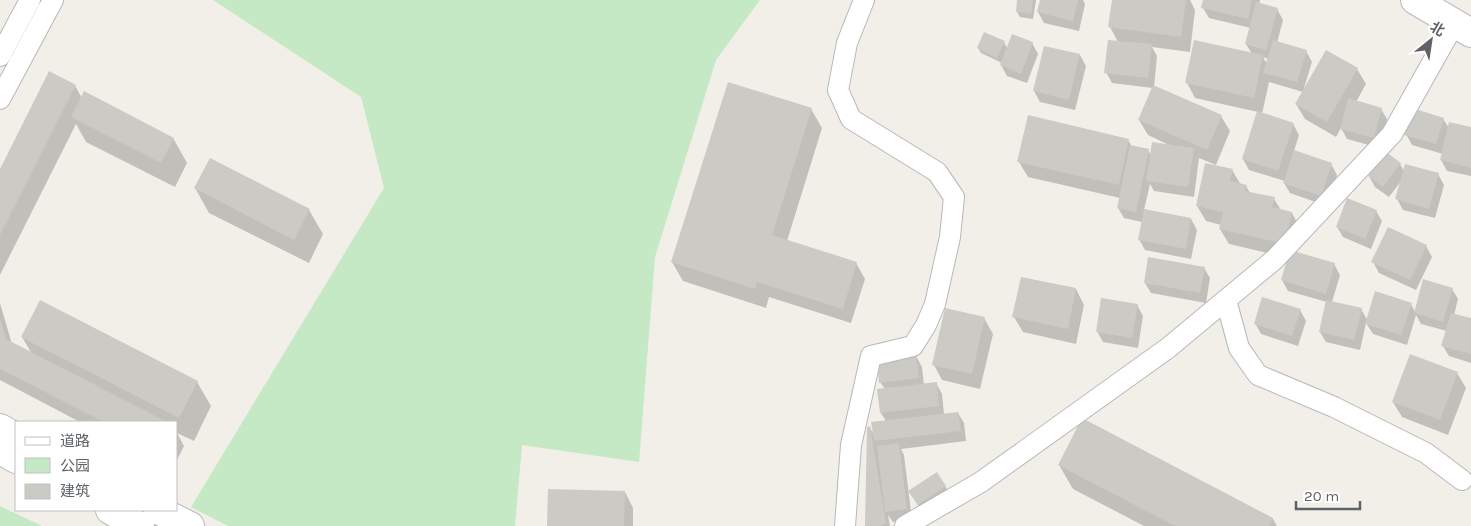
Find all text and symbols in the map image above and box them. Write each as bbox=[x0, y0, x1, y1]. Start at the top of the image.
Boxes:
north arrow bbox=[1406, 15, 1456, 65]
text: 北 bbox=[1427, 18, 1448, 40]
legend bbox=[15, 421, 178, 511]
text: 道路 bbox=[60, 432, 90, 450]
text: 公园 bbox=[60, 457, 90, 475]
scale bar bbox=[1296, 478, 1360, 510]
text: 建筑 bbox=[60, 482, 90, 500]
text: 20 m bbox=[1304, 487, 1339, 505]

